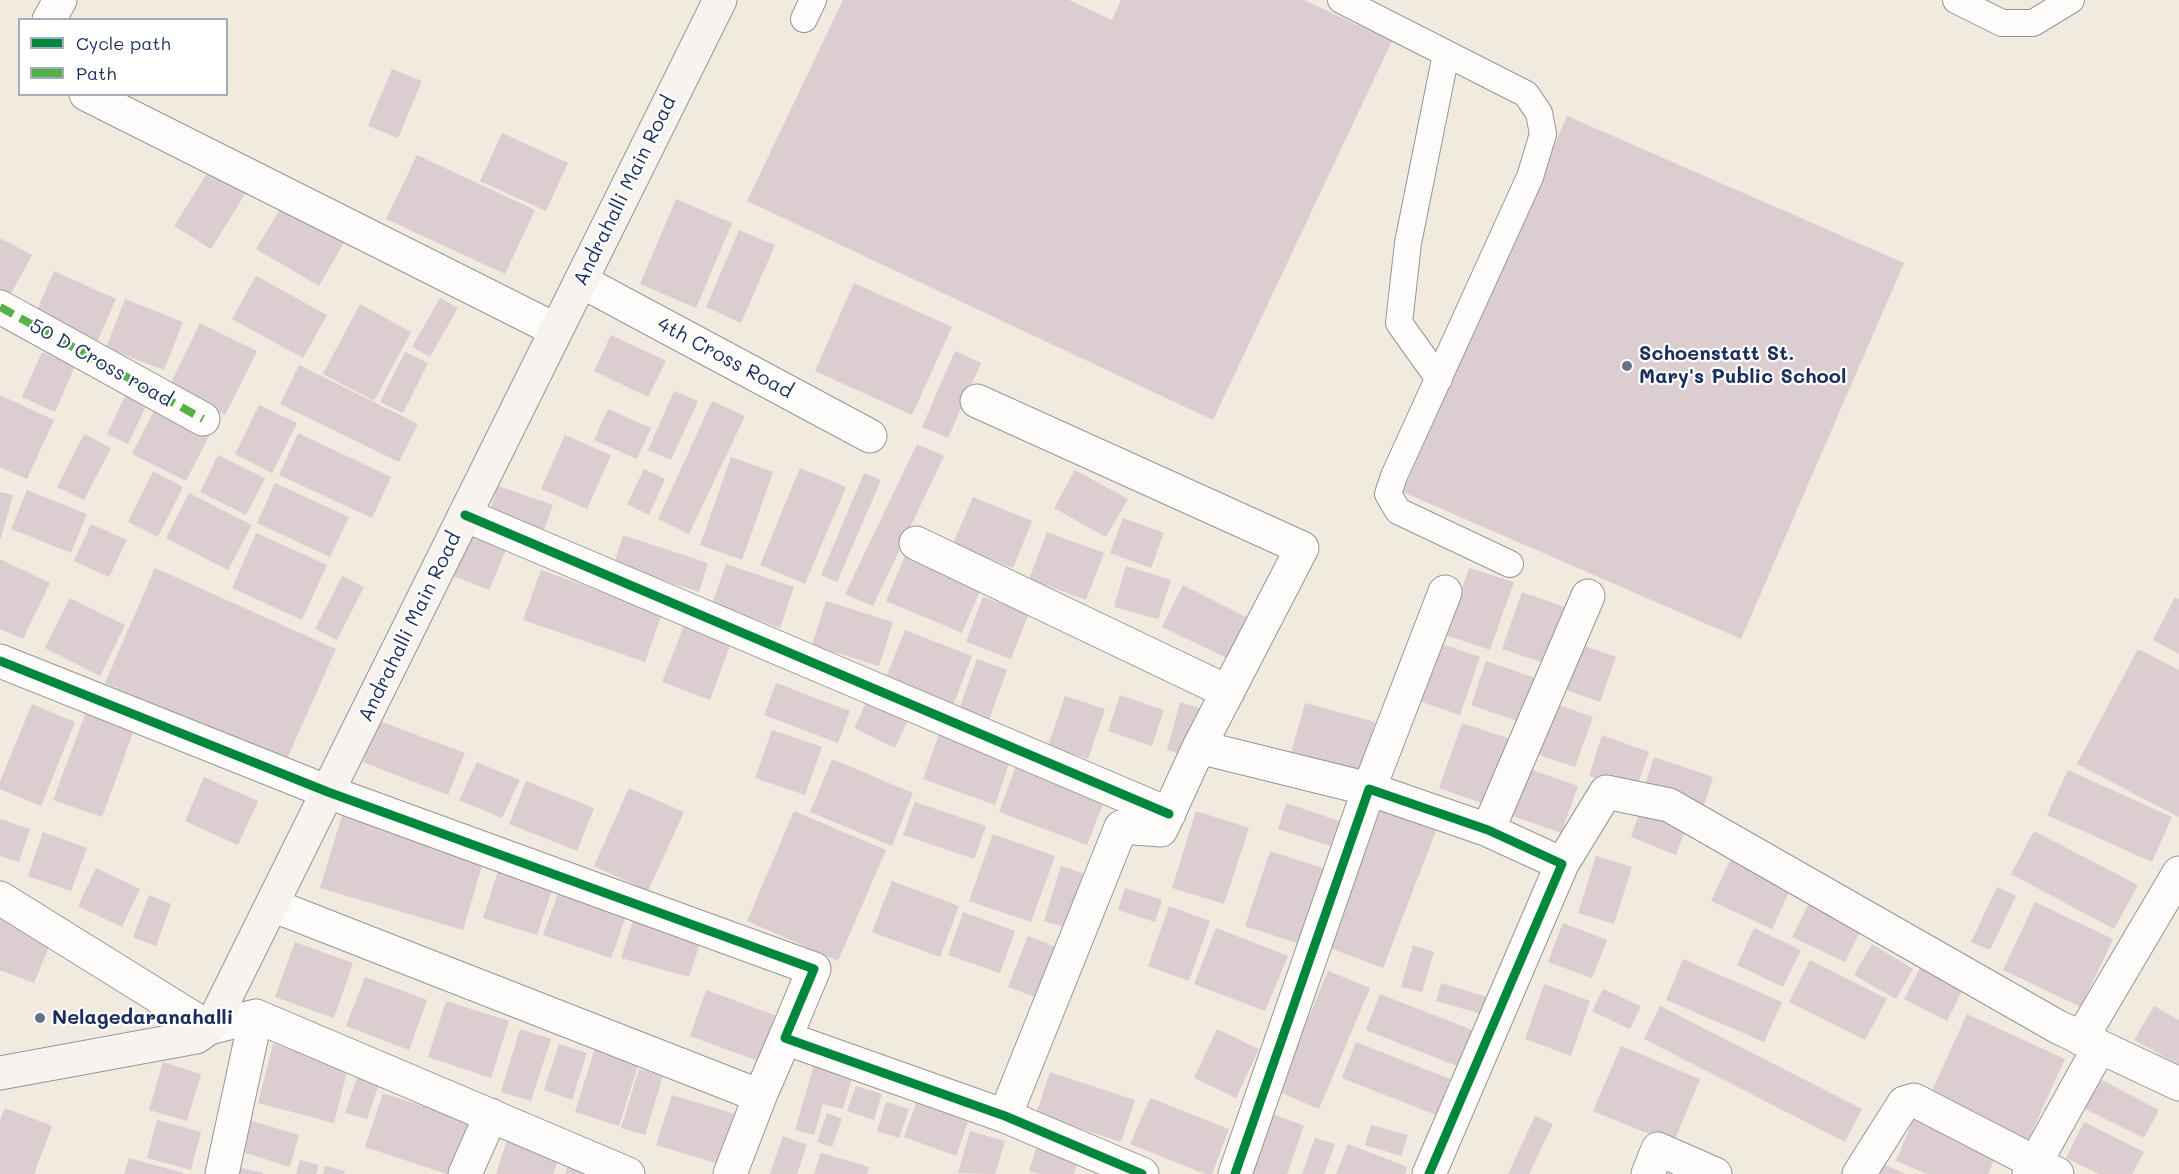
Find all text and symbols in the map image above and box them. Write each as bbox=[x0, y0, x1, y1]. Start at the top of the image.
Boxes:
legend bbox=[18, 18, 228, 96]
text: Cycle path bbox=[76, 31, 171, 55]
text: Path bbox=[76, 61, 116, 85]
street label: Andrahalli Main Road bbox=[569, 92, 681, 290]
street label: 4th Cross Road bbox=[653, 312, 797, 404]
street label: 50 D Cross road bbox=[25, 314, 177, 412]
place label: Schoenstatt St. Mary's Public School bbox=[1639, 342, 1846, 389]
marker: Schoenstatt St. Mary's Public School bbox=[1620, 359, 1634, 373]
street label: Andrahalli Main Road bbox=[354, 528, 466, 726]
place label: Nelagedaranahalli bbox=[52, 1006, 233, 1030]
marker: Nelagedaranahalli bbox=[33, 1011, 47, 1025]

